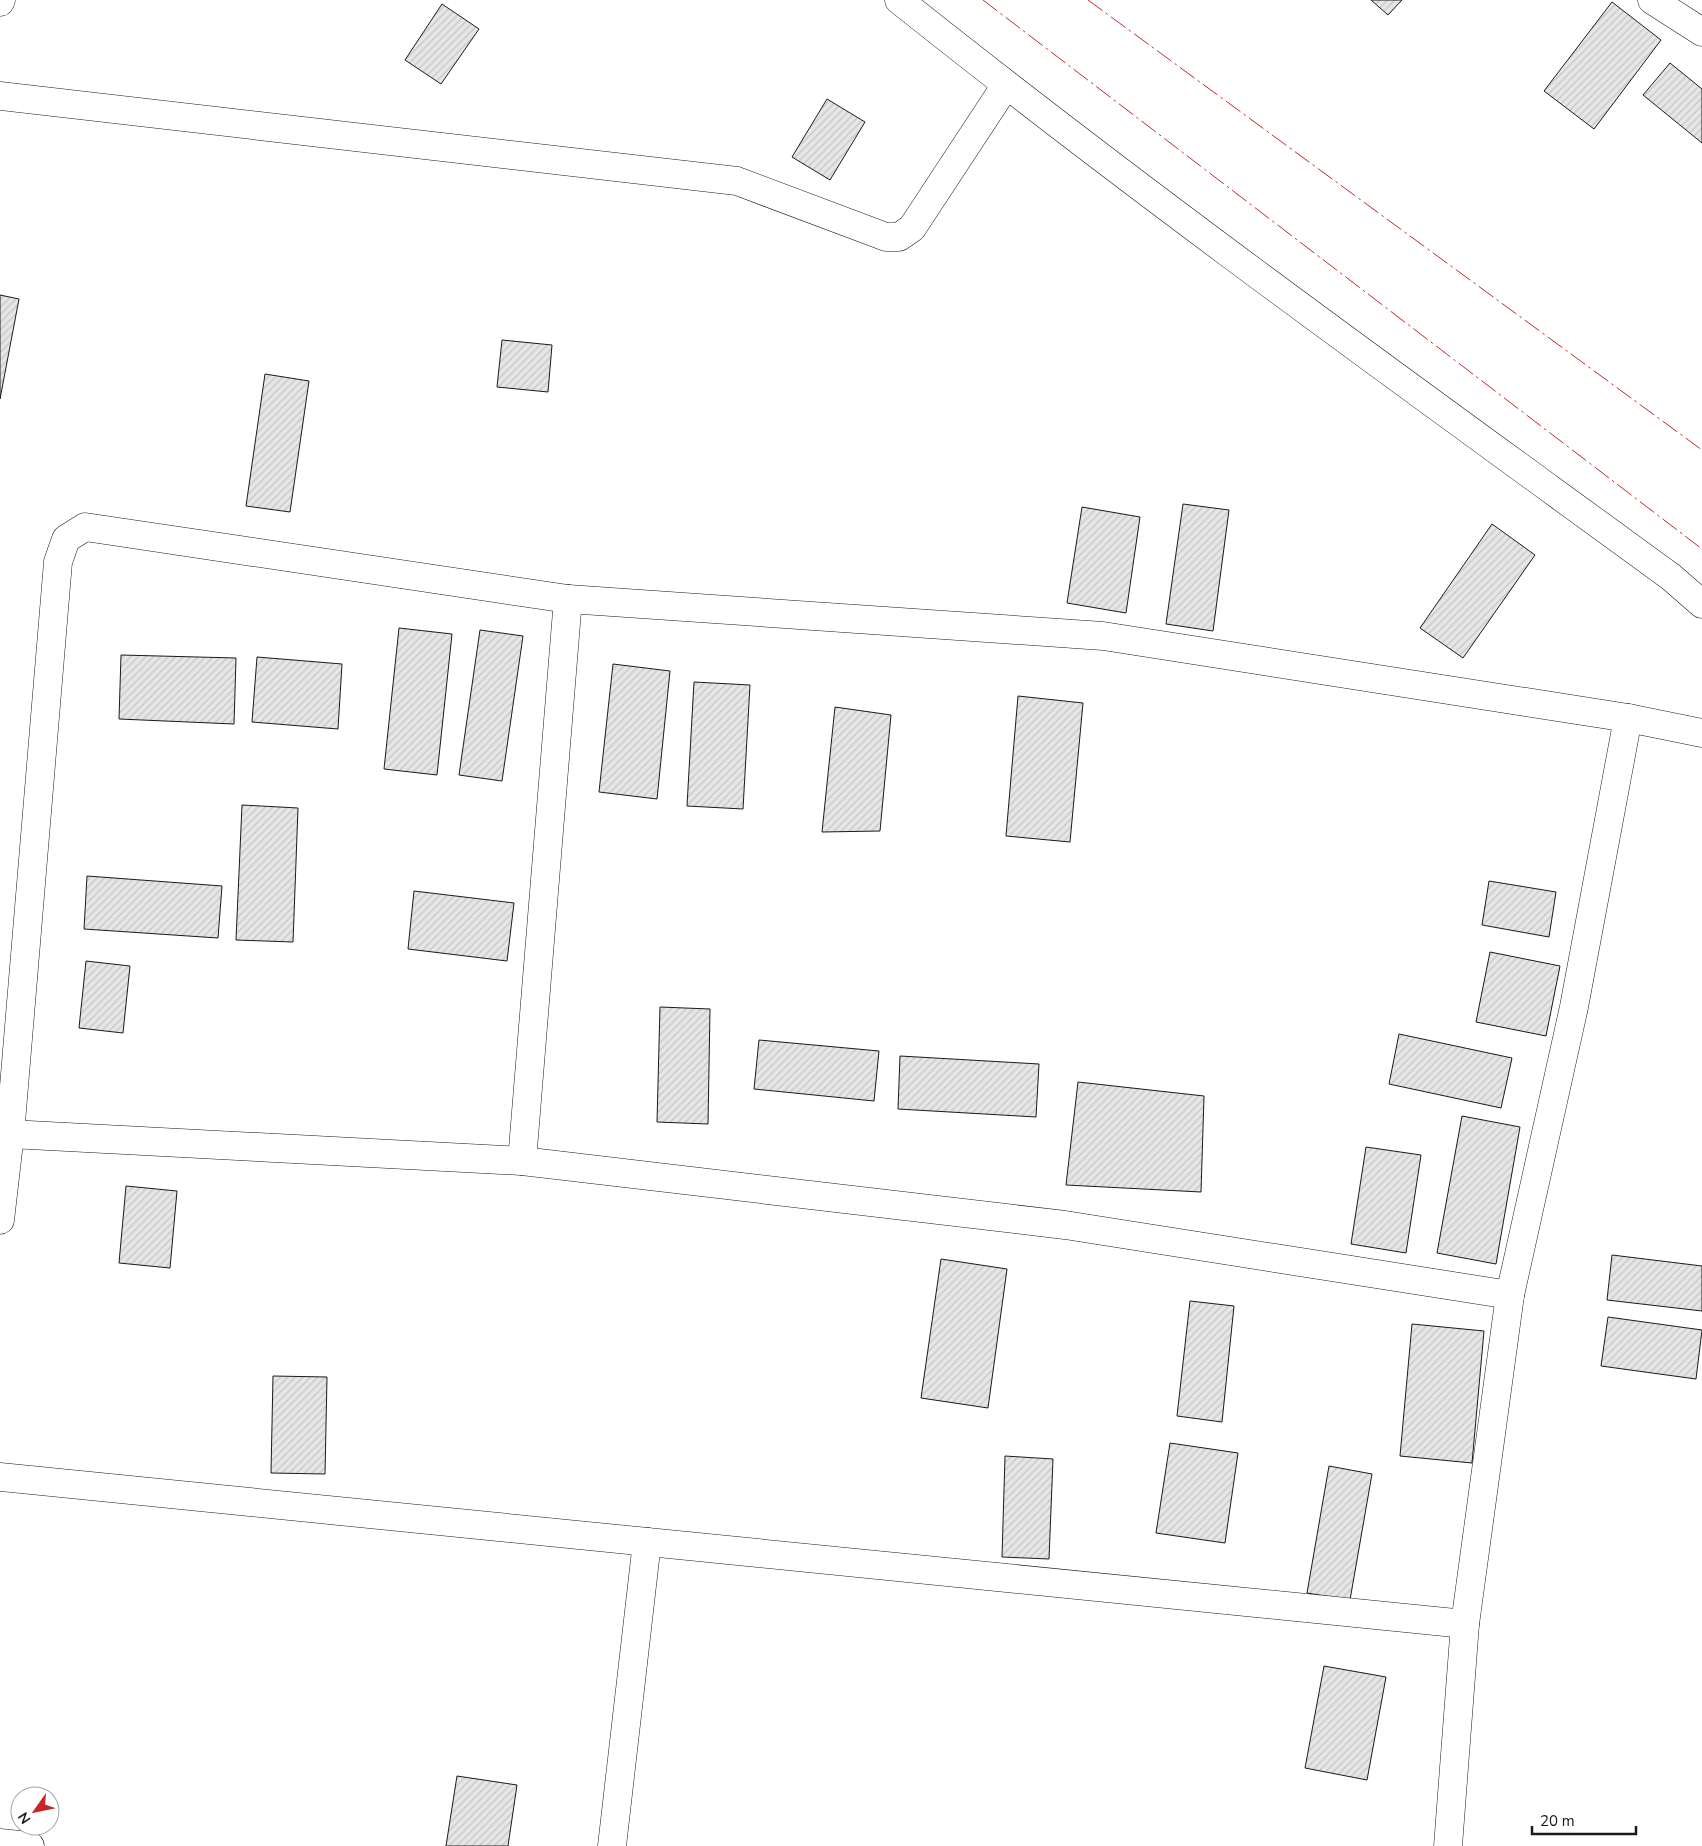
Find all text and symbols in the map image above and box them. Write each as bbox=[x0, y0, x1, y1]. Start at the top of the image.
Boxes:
north arrow bbox=[10, 1786, 60, 1836]
scale bar bbox=[1532, 1804, 1636, 1836]
text: N bbox=[14, 1808, 35, 1827]
text: 20 m bbox=[1540, 1811, 1575, 1831]

